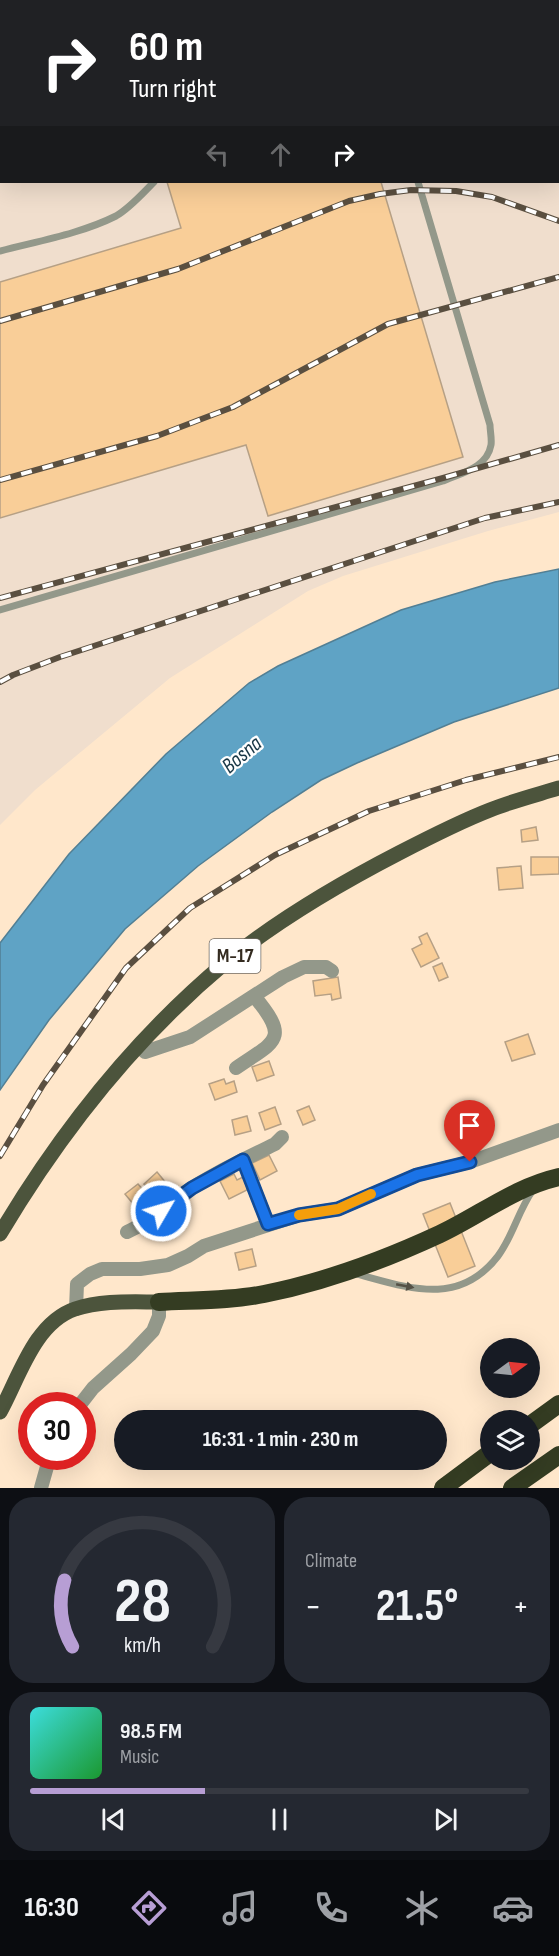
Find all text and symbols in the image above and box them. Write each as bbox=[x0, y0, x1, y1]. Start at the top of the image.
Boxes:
text: 60 m bbox=[129, 22, 203, 73]
icon: right bbox=[30, 24, 108, 102]
text: Turn right bbox=[129, 73, 216, 105]
icon: left bbox=[201, 138, 234, 171]
icon: ahead bbox=[264, 138, 297, 171]
icon: right bbox=[327, 138, 360, 171]
water label: Bosna bbox=[216, 730, 268, 780]
road number: M-17 bbox=[210, 939, 260, 973]
pin bbox=[444, 1100, 495, 1162]
icon: arrive bbox=[453, 1109, 486, 1142]
position arrow bbox=[129, 1179, 193, 1243]
one-way arrow bbox=[396, 1282, 415, 1291]
north arrow bbox=[480, 1338, 540, 1398]
map controls bbox=[480, 1338, 540, 1470]
speed limit sign: 30 bbox=[18, 1392, 96, 1470]
button: layers bbox=[480, 1410, 540, 1470]
text: 16:31 · 1 min · 230 m bbox=[203, 1426, 358, 1453]
text: Climate bbox=[305, 1549, 357, 1573]
text: 28 bbox=[114, 1565, 170, 1640]
text: 21.5° bbox=[376, 1579, 458, 1634]
text: − bbox=[305, 1587, 321, 1627]
text: + bbox=[513, 1587, 529, 1627]
text: km/h bbox=[123, 1633, 161, 1658]
text: 98.5 FM bbox=[120, 1718, 182, 1745]
text: Music bbox=[120, 1745, 159, 1769]
icon: previous bbox=[97, 1803, 130, 1836]
icon: pause bbox=[263, 1803, 296, 1836]
icon: next bbox=[429, 1803, 462, 1836]
icon: directions bbox=[128, 1887, 170, 1929]
icon: music bbox=[219, 1887, 261, 1929]
icon: phone bbox=[310, 1887, 352, 1929]
icon: climate bbox=[401, 1887, 443, 1929]
icon: car bbox=[492, 1887, 534, 1929]
text: 16:30 bbox=[25, 1892, 79, 1924]

